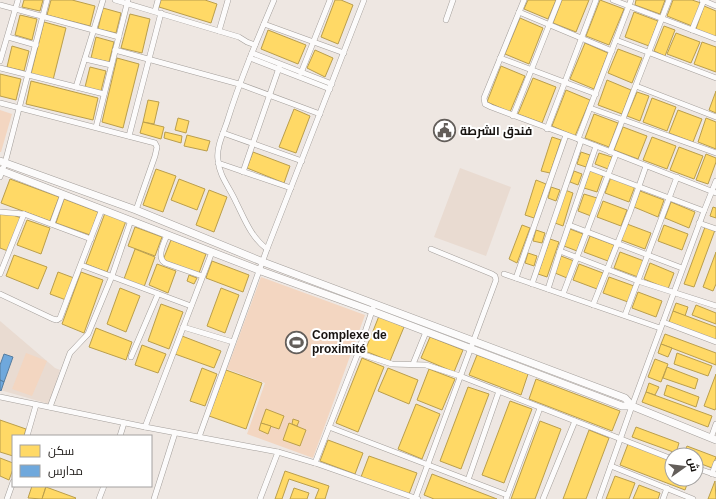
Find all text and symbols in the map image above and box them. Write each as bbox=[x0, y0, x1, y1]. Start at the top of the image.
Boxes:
public building icon: فندق الشرطة bbox=[432, 118, 458, 144]
place label: فندق الشرطة bbox=[460, 124, 532, 139]
place label: Complexe de proximité bbox=[312, 328, 387, 356]
sports icon: Complexe de proximité bbox=[283, 329, 309, 355]
legend bbox=[12, 435, 152, 487]
text: سكن bbox=[48, 444, 74, 458]
north arrow bbox=[664, 447, 704, 487]
text: ش bbox=[685, 456, 701, 473]
text: مدارس bbox=[48, 464, 83, 478]

